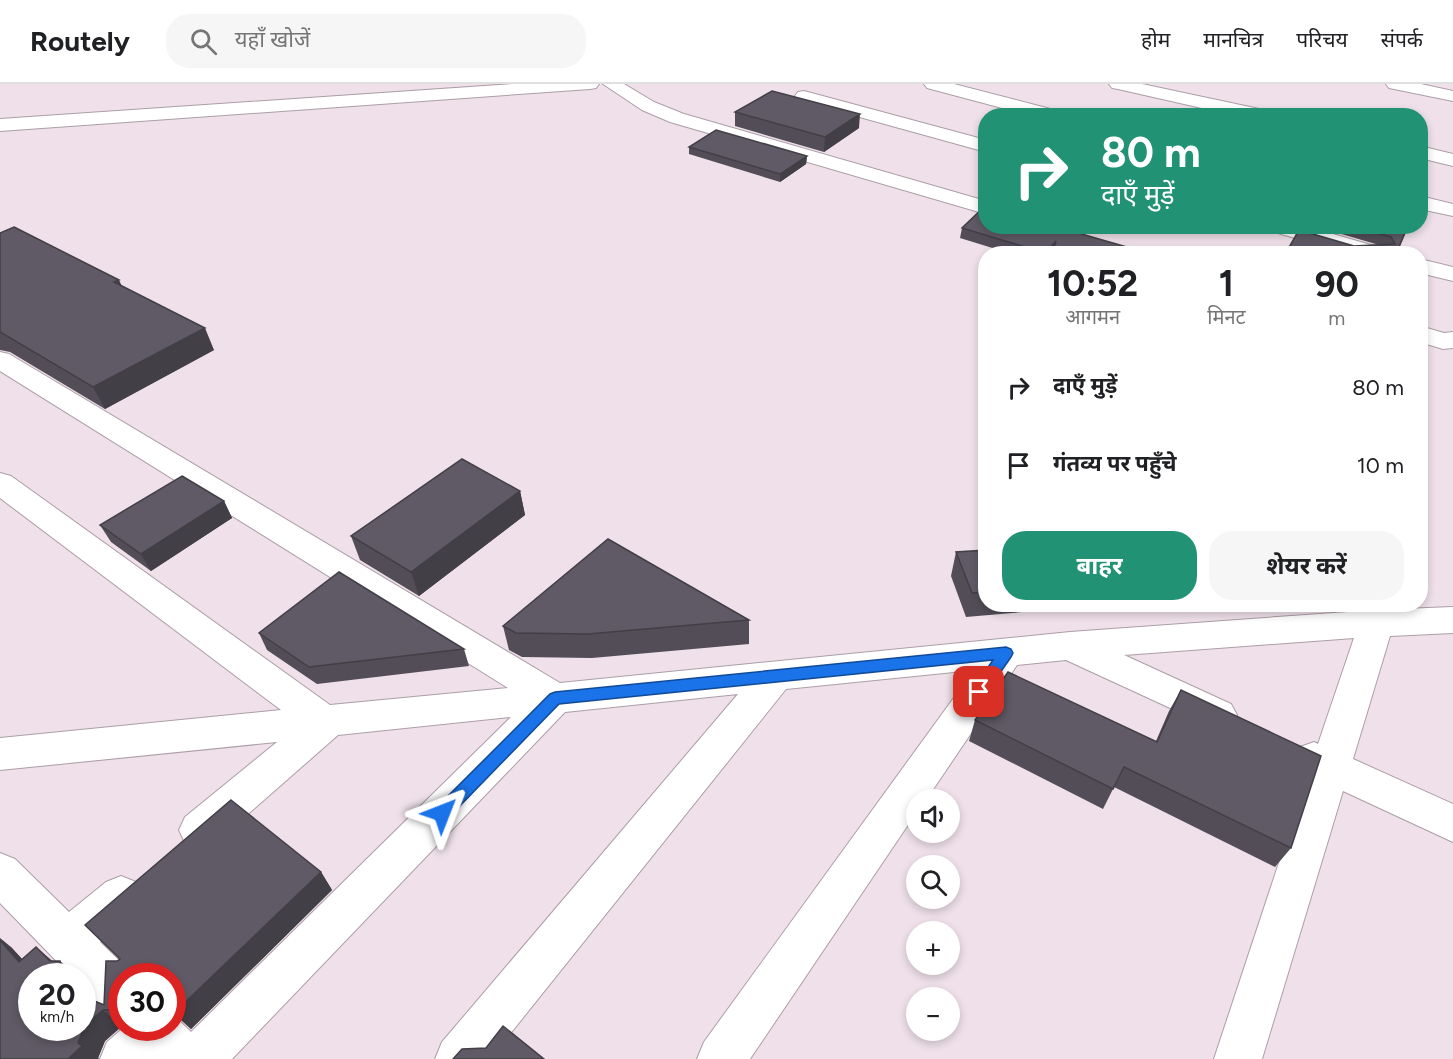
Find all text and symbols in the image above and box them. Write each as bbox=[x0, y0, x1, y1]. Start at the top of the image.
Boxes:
search box bbox=[166, 14, 586, 68]
text: Routely bbox=[30, 24, 130, 58]
icon: search bbox=[187, 25, 220, 58]
text: यहाँ खोजें bbox=[235, 26, 310, 53]
text: होम bbox=[1141, 27, 1170, 52]
text: मानचित्र bbox=[1203, 27, 1263, 52]
text: परिचय bbox=[1296, 27, 1348, 52]
text: संपर्क bbox=[1381, 27, 1423, 52]
text: 80 m bbox=[1101, 127, 1201, 178]
icon: right bbox=[1002, 132, 1080, 210]
text: दाएँ मुड़ें bbox=[1101, 178, 1175, 211]
text: 10:52 bbox=[1047, 262, 1138, 305]
text: 1 bbox=[1219, 262, 1234, 305]
text: 90 bbox=[1315, 263, 1359, 306]
text: आगमन bbox=[1065, 305, 1120, 329]
text: मिनट bbox=[1207, 305, 1246, 329]
text: m bbox=[1328, 306, 1345, 330]
icon: right bbox=[1002, 371, 1035, 404]
text: दाएँ मुड़ें bbox=[1053, 372, 1117, 399]
text: 80 m bbox=[1352, 374, 1404, 401]
icon: arrive bbox=[1002, 449, 1035, 482]
text: गंतव्य पर पहुँचे bbox=[1053, 450, 1177, 477]
text: 10 m bbox=[1357, 452, 1404, 479]
button: बाहर bbox=[1002, 531, 1197, 600]
button: शेयर करें bbox=[1209, 531, 1404, 600]
pin bbox=[953, 666, 1004, 717]
icon: arrive bbox=[962, 675, 995, 708]
position arrow bbox=[410, 781, 474, 845]
map controls bbox=[906, 789, 960, 1041]
button: sound bbox=[906, 789, 960, 843]
button: search bbox=[906, 855, 960, 909]
button: + bbox=[906, 921, 960, 975]
speed limit sign: 30 bbox=[108, 963, 186, 1041]
text: 20 bbox=[39, 976, 75, 1013]
button: − bbox=[906, 987, 960, 1041]
text: km/h bbox=[40, 1008, 74, 1026]

